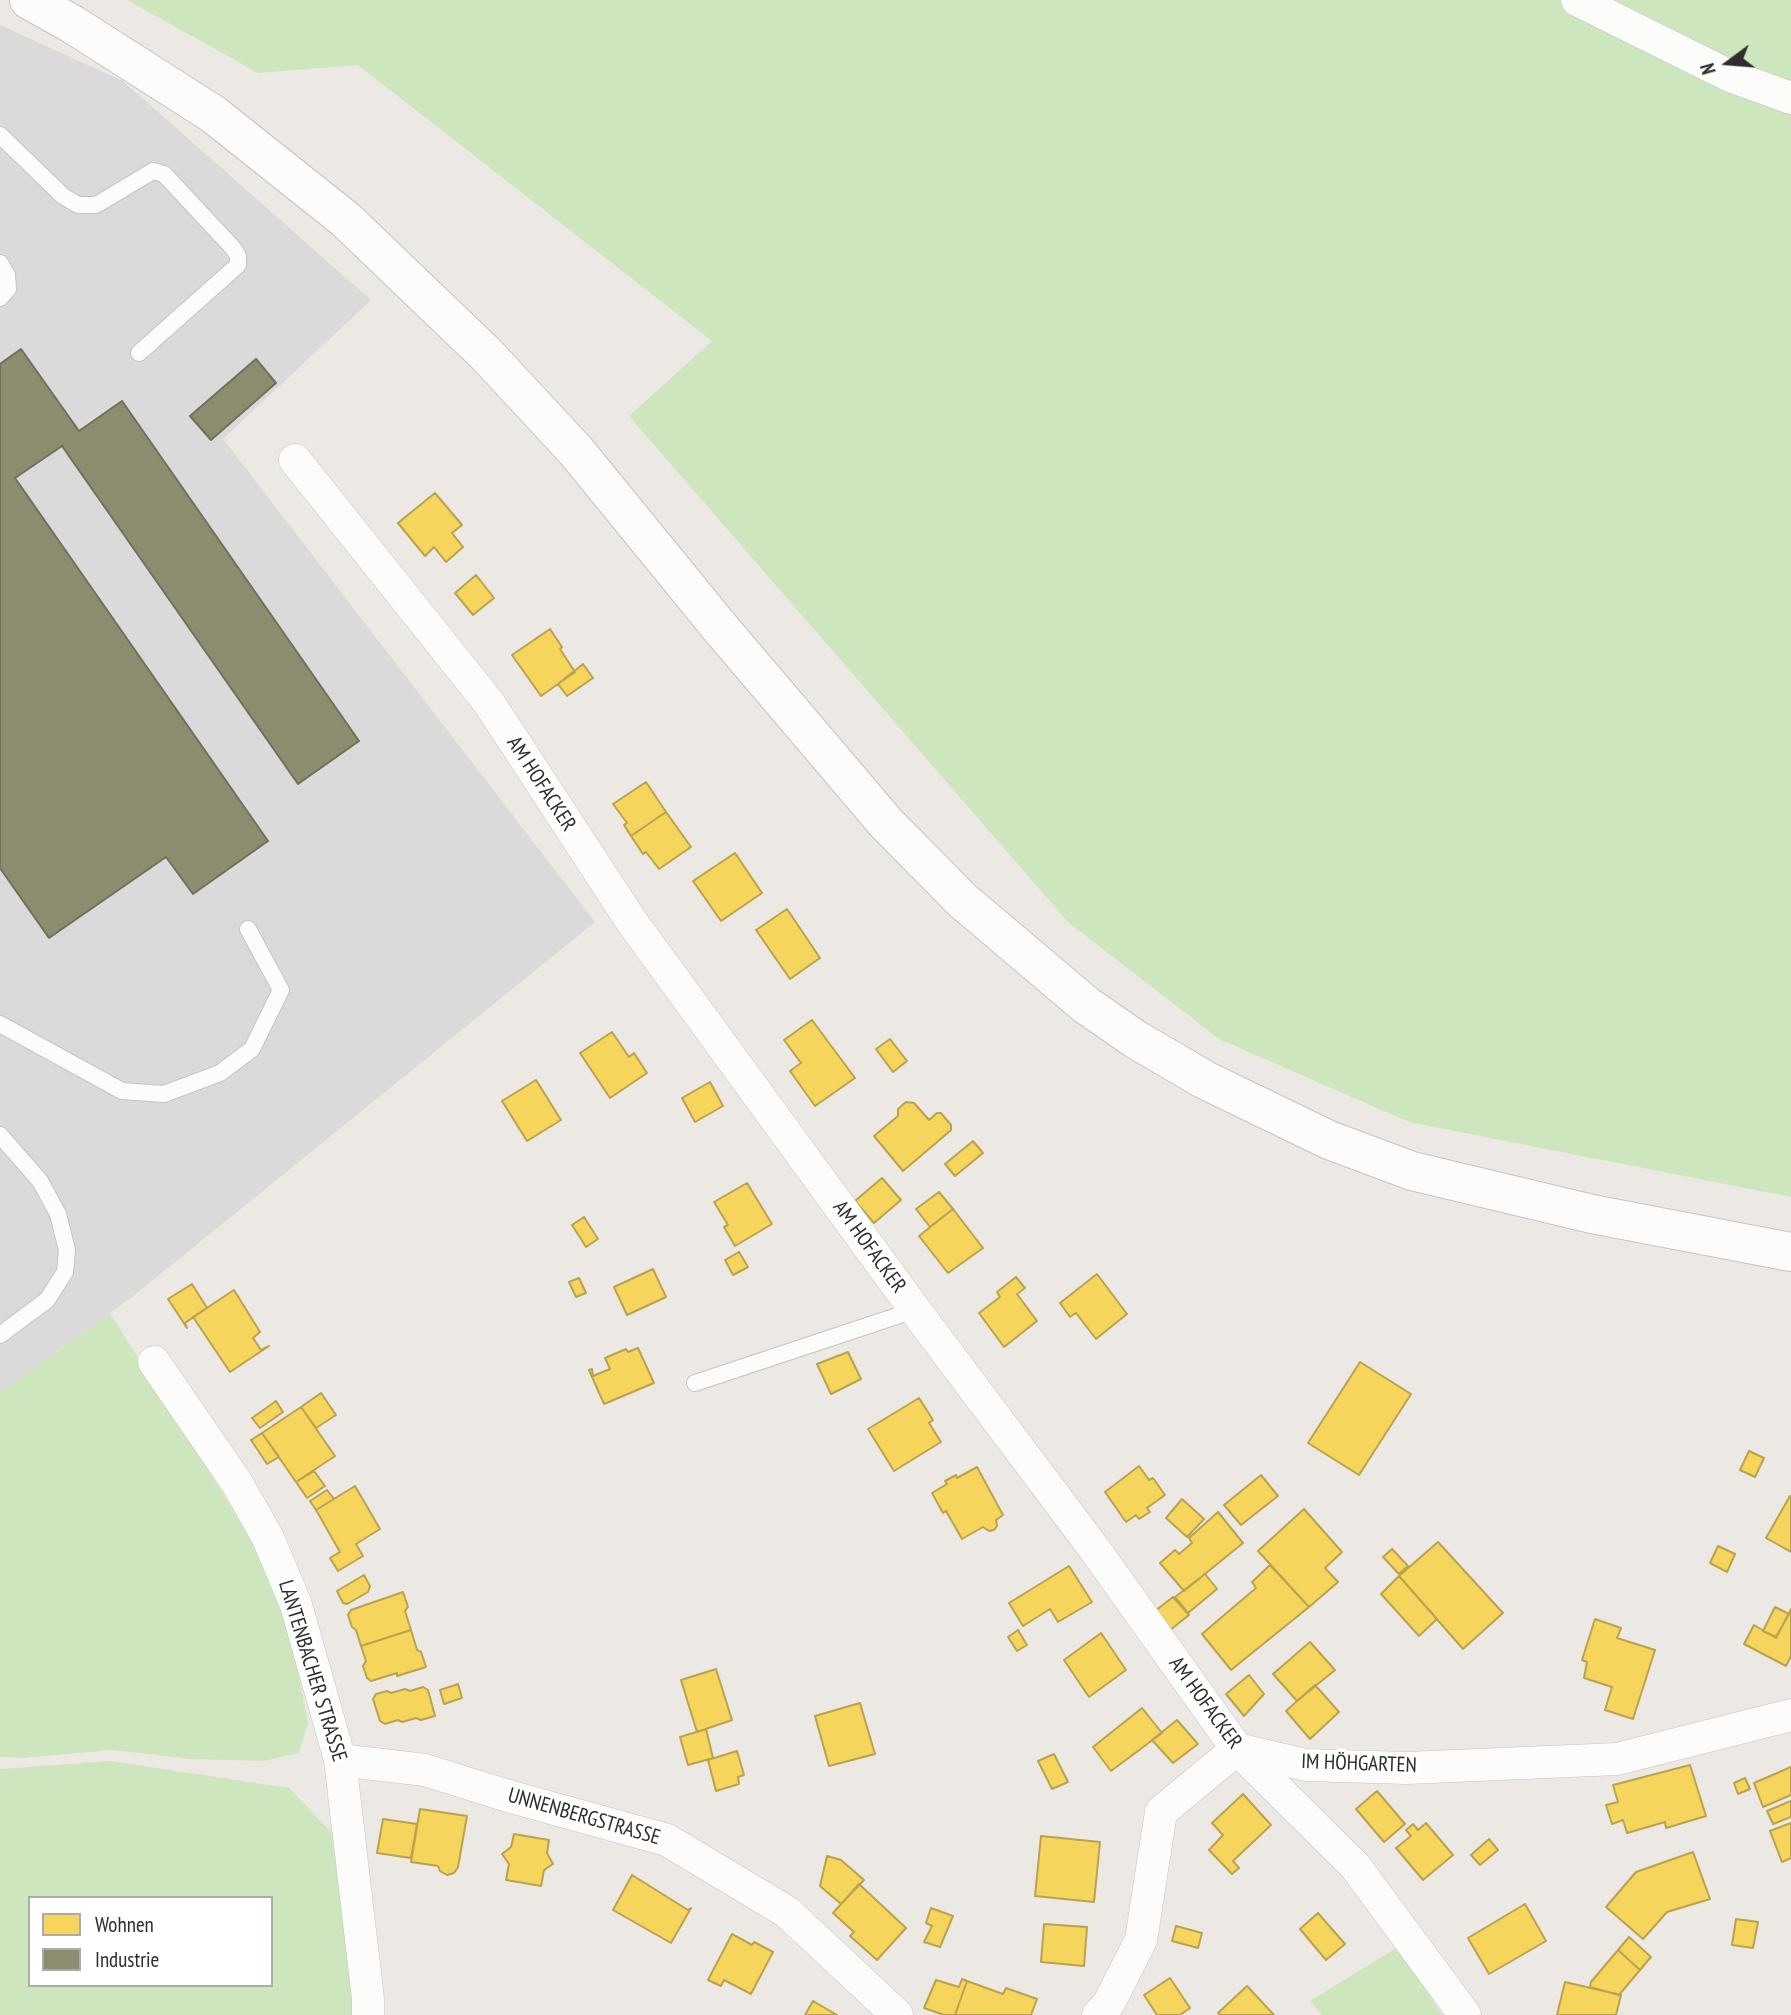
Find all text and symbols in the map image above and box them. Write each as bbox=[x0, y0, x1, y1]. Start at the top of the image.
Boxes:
north arrow bbox=[1693, 28, 1763, 98]
text: N bbox=[1695, 61, 1721, 77]
street label: AM HOFACKER bbox=[501, 732, 581, 836]
street label: AM HOFACKER bbox=[827, 1196, 911, 1298]
street label: LANTENBACHER STRASSE bbox=[272, 1577, 352, 1765]
street label: AM HOFACKER bbox=[1163, 1652, 1247, 1754]
street label: IM HÖHGARTEN bbox=[1301, 1749, 1417, 1779]
street label: UNNENBERGSTRASSE bbox=[505, 1783, 663, 1851]
legend bbox=[28, 1896, 273, 1987]
text: Wohnen bbox=[95, 1911, 154, 1938]
text: Industrie bbox=[95, 1946, 159, 1973]

